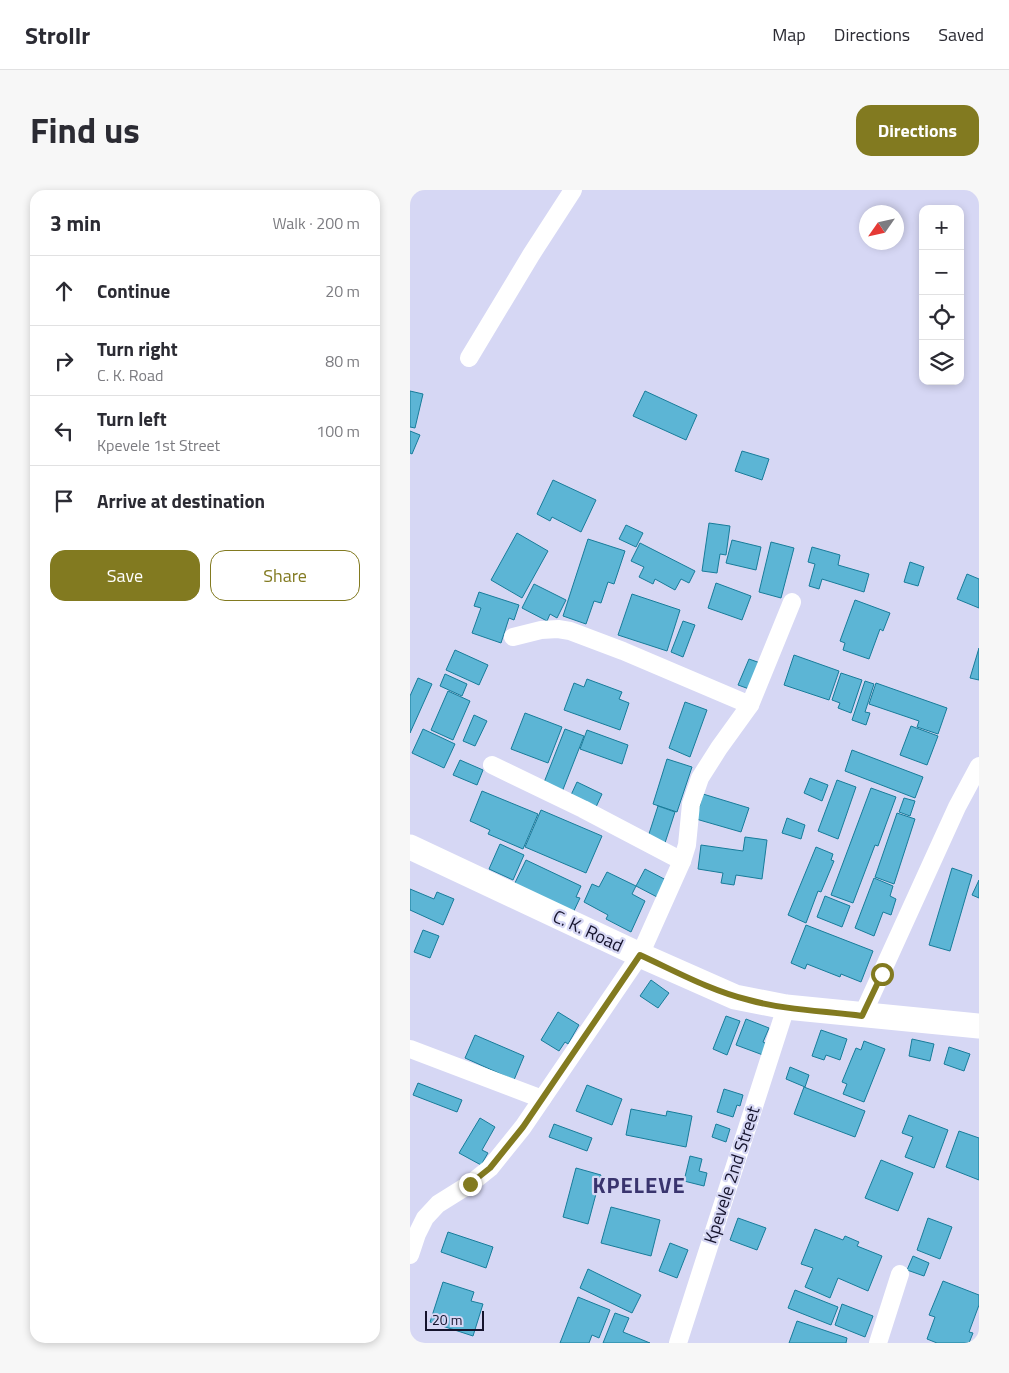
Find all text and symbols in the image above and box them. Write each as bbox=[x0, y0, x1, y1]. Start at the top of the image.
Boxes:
text: Strollr bbox=[25, 17, 90, 53]
text: Map bbox=[772, 21, 806, 48]
text: Directions bbox=[834, 21, 910, 48]
text: Saved bbox=[938, 21, 984, 48]
text: Find us bbox=[30, 103, 140, 157]
button: Directions bbox=[856, 105, 979, 156]
north arrow bbox=[859, 205, 904, 250]
map controls bbox=[919, 205, 964, 385]
button: + bbox=[919, 205, 964, 250]
text: 3 min bbox=[50, 207, 101, 239]
text: Walk · 200 m bbox=[272, 211, 360, 235]
button: − bbox=[919, 250, 964, 295]
text: Continue bbox=[97, 276, 170, 305]
icon: ahead bbox=[50, 277, 78, 305]
text: 20 m bbox=[325, 279, 360, 303]
button: locate bbox=[919, 295, 964, 340]
text: Turn right bbox=[97, 334, 178, 363]
button: layers bbox=[919, 340, 964, 385]
icon: right bbox=[50, 347, 78, 375]
text: 80 m bbox=[325, 349, 360, 373]
text: C. K. Road bbox=[97, 363, 163, 387]
text: Turn left bbox=[97, 404, 167, 433]
icon: left bbox=[50, 417, 78, 445]
text: 100 m bbox=[316, 419, 360, 443]
text: Kpevele 1st Street bbox=[97, 433, 220, 457]
text: Arrive at destination bbox=[97, 486, 265, 515]
icon: arrive bbox=[50, 487, 78, 515]
button: Save bbox=[50, 550, 200, 601]
button: Share bbox=[210, 550, 360, 601]
street label: C. K. Road bbox=[549, 903, 628, 959]
route start bbox=[871, 963, 894, 986]
street label: Kpevele 2nd Street bbox=[697, 1102, 767, 1247]
district label: KPELEVE bbox=[592, 1168, 686, 1202]
route end bbox=[459, 1173, 482, 1196]
scale bar bbox=[425, 1308, 484, 1331]
text: 20 m bbox=[432, 1309, 462, 1330]

